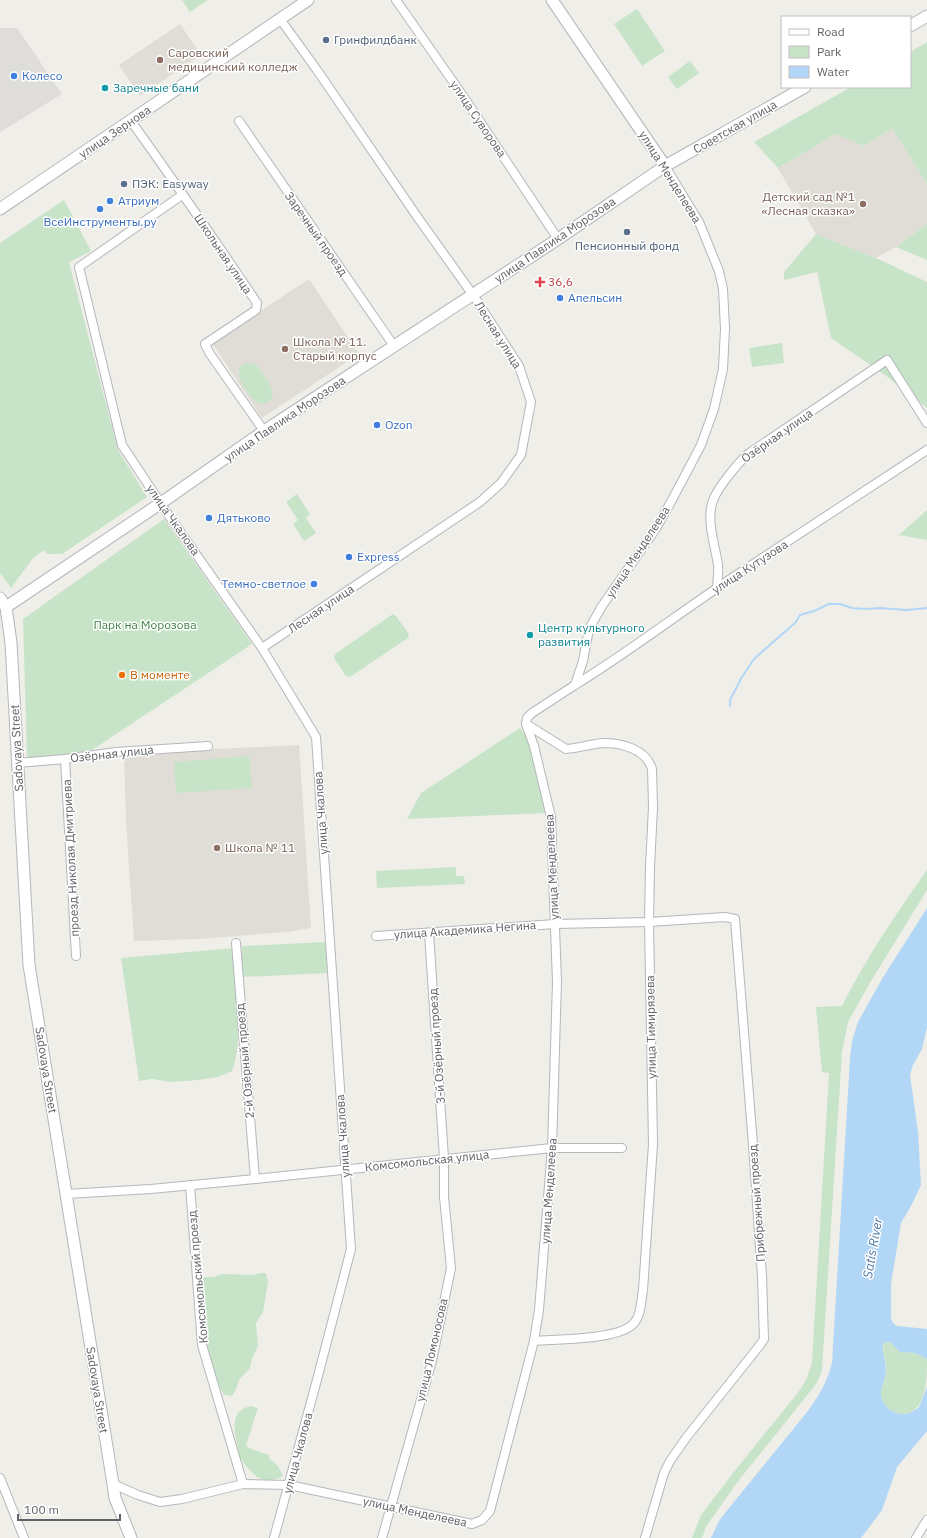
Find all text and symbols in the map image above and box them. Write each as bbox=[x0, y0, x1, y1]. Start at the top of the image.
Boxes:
legend bbox=[781, 16, 911, 88]
text: Road bbox=[817, 24, 845, 39]
place label: Гринфилдбанк bbox=[334, 32, 418, 47]
marker: Гринфилдбанк bbox=[321, 35, 331, 45]
text: Park bbox=[817, 44, 842, 59]
place label: Саровский медицинский колледж bbox=[168, 45, 298, 74]
marker: Саровский медицинский колледж bbox=[155, 55, 165, 65]
text: Water bbox=[817, 64, 850, 79]
place label: Колесо bbox=[22, 68, 63, 83]
marker: Колесо bbox=[9, 71, 19, 81]
street label: улица Суворова bbox=[447, 77, 510, 161]
place label: Заречные бани bbox=[113, 80, 199, 95]
marker: Заречные бани bbox=[100, 83, 110, 93]
street label: Советская улица bbox=[690, 96, 780, 157]
street label: улица Зернова bbox=[76, 102, 154, 161]
street label: улица Менделеева bbox=[636, 128, 705, 226]
place label: ПЭК: Easyway bbox=[132, 176, 209, 191]
marker: ПЭК: Easyway bbox=[119, 179, 129, 189]
street label: Заречный проезд bbox=[282, 189, 351, 279]
place label: Детский сад №1 «Лесная сказка» bbox=[761, 189, 855, 218]
place label: Атриум bbox=[118, 193, 159, 208]
street label: улица Павлика Морозова bbox=[491, 193, 619, 286]
marker: Атриум bbox=[105, 196, 115, 206]
marker: Детский сад №1 «Лесная сказка» bbox=[858, 199, 868, 209]
marker: ВсеИнструменты.ру bbox=[95, 204, 105, 214]
street label: Школьная улица bbox=[191, 211, 256, 297]
place label: ВсеИнструменты.ру bbox=[43, 214, 157, 229]
marker: Пенсионный фонд bbox=[622, 227, 632, 237]
place label: Пенсионный фонд bbox=[575, 238, 679, 253]
place label: 36,6 bbox=[548, 274, 573, 289]
marker: 36,6 bbox=[535, 277, 545, 287]
place label: Апельсин bbox=[568, 290, 622, 305]
marker: Апельсин bbox=[555, 293, 565, 303]
street label: Лесная улица bbox=[472, 298, 525, 372]
place label: Школа № 11. Старый корпус bbox=[293, 334, 377, 363]
marker: Школа № 11. Старый корпус bbox=[280, 344, 290, 354]
street label: улица Павлика Морозова bbox=[221, 372, 349, 465]
street label: Озёрная улица bbox=[738, 405, 816, 466]
place label: Ozon bbox=[385, 417, 412, 432]
marker: Ozon bbox=[372, 420, 382, 430]
street label: улица Чкалова bbox=[143, 481, 204, 559]
street label: улица Менделеева bbox=[602, 503, 673, 600]
place label: Дятьково bbox=[217, 510, 271, 525]
marker: Дятьково bbox=[204, 513, 214, 523]
street label: улица Кутузова bbox=[709, 536, 791, 597]
place label: Express bbox=[357, 549, 400, 564]
marker: Express bbox=[344, 552, 354, 562]
place label: Темно-светлое bbox=[222, 576, 306, 591]
marker: Темно-светлое bbox=[309, 579, 319, 589]
street label: Лесная улица bbox=[285, 581, 357, 636]
park label: Парк на Морозова bbox=[93, 617, 197, 632]
place label: Центр культурного развития bbox=[538, 620, 645, 649]
marker: Центр культурного развития bbox=[525, 630, 535, 640]
place label: В моменте bbox=[130, 667, 190, 682]
marker: В моменте bbox=[117, 670, 127, 680]
street label: Sadovaya Street bbox=[7, 704, 26, 792]
street label: Озёрная улица bbox=[69, 742, 155, 765]
street label: улица Чкалова bbox=[310, 770, 331, 855]
street label: проезд Николая Дмитриева bbox=[59, 778, 82, 937]
street label: улица Менделеева bbox=[541, 813, 562, 920]
place label: Школа № 11 bbox=[225, 840, 295, 855]
marker: Школа № 11 bbox=[212, 843, 222, 853]
street label: улица Академика Негина bbox=[393, 917, 537, 942]
street label: улица Тимирязева bbox=[642, 974, 659, 1079]
street label: 3-й Озёрный проезд bbox=[425, 988, 448, 1104]
street label: 2-й Озёрный проезд bbox=[232, 1003, 257, 1119]
street label: Sadovaya Street bbox=[32, 1026, 61, 1114]
street label: улица Чкалова bbox=[332, 1093, 353, 1178]
street label: улица Менделеева bbox=[537, 1137, 560, 1244]
street label: Прибрежный проезд bbox=[745, 1144, 768, 1262]
street label: Комсомольская улица bbox=[364, 1146, 490, 1174]
street label: Комсомольский проезд bbox=[184, 1210, 211, 1344]
water label: Satis River bbox=[859, 1215, 886, 1280]
street label: улица Ломоносова bbox=[412, 1296, 451, 1403]
street label: Sadovaya Street bbox=[83, 1346, 112, 1434]
street label: улица Чкалова bbox=[279, 1410, 316, 1495]
street label: улица Менделеева bbox=[362, 1493, 469, 1530]
scale bar bbox=[18, 1496, 120, 1522]
text: 100 m bbox=[24, 1502, 59, 1517]

